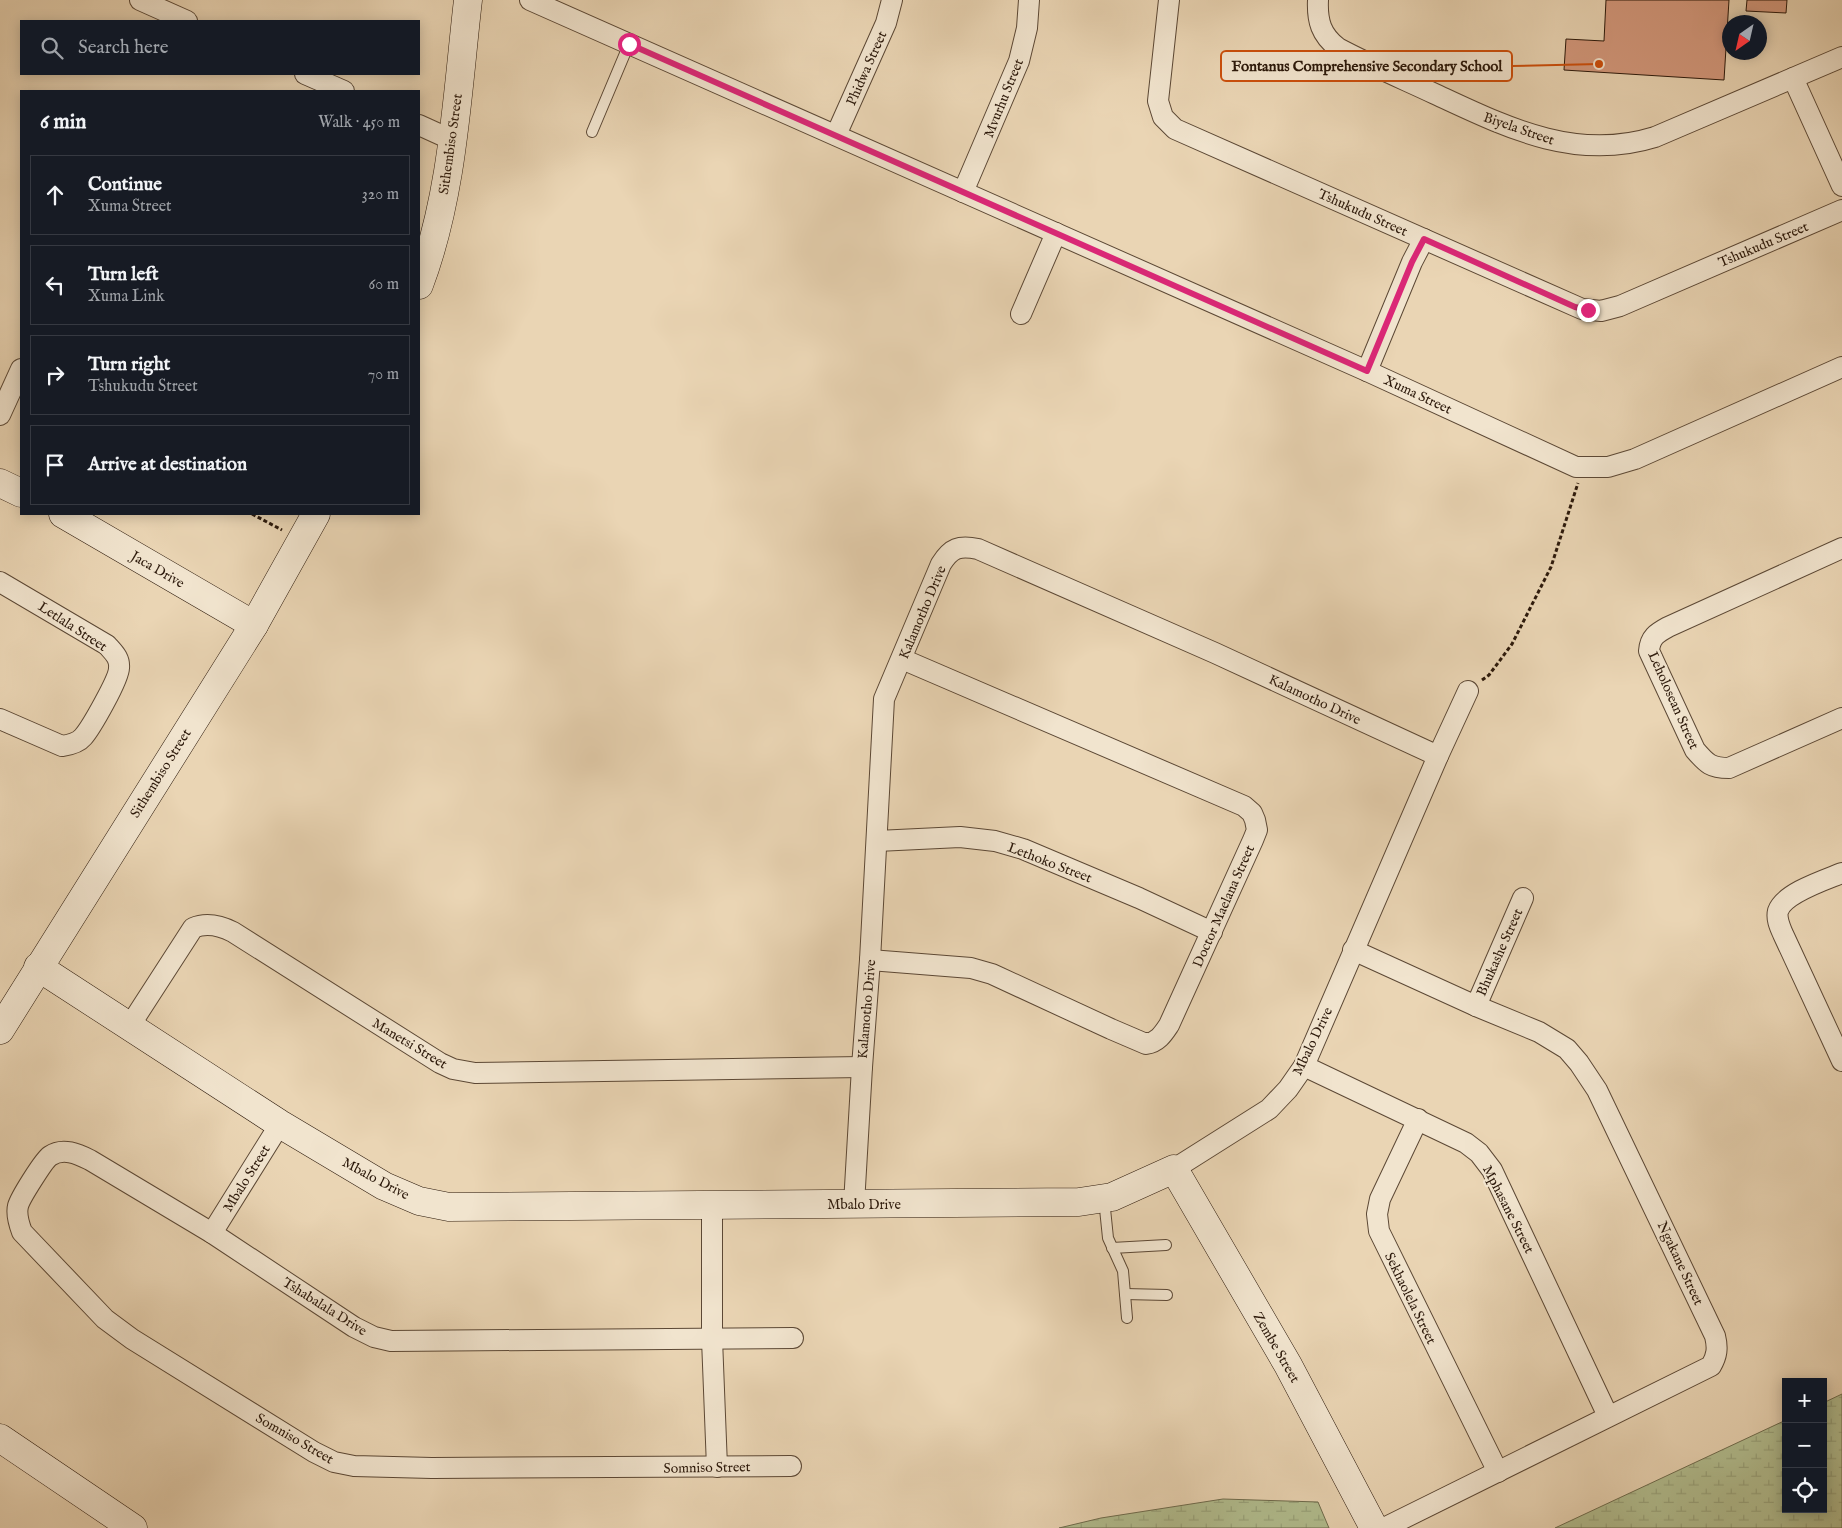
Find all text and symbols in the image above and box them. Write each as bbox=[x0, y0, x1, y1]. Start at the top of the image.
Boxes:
north arrow bbox=[1722, 15, 1767, 60]
search box bbox=[20, 20, 420, 75]
street label: Phidwa Street bbox=[842, 28, 891, 108]
route start bbox=[618, 33, 641, 56]
icon: search bbox=[38, 34, 66, 62]
text: Search here bbox=[78, 36, 169, 60]
callout: Fontanus Comprehensive Secondary School bbox=[1221, 51, 1512, 81]
street label: Mvurhu Street bbox=[980, 56, 1028, 141]
text: Fontanus Comprehensive Secondary School bbox=[1232, 57, 1503, 76]
street label: Sithembiso Street bbox=[435, 92, 467, 196]
street label: Biyela Street bbox=[1481, 108, 1557, 150]
text: 6 min bbox=[40, 109, 86, 136]
text: Walk · 450 m bbox=[318, 113, 400, 133]
text: Continue bbox=[88, 173, 162, 197]
icon: ahead bbox=[41, 181, 69, 209]
text: 320 m bbox=[362, 185, 399, 205]
street label: Tshukudu Street bbox=[1315, 185, 1410, 241]
text: Xuma Street bbox=[88, 197, 172, 217]
street label: Tshukudu Street bbox=[1716, 218, 1811, 272]
text: Turn left bbox=[88, 263, 159, 287]
icon: left bbox=[41, 271, 69, 299]
text: 60 m bbox=[369, 275, 399, 295]
text: Xuma Link bbox=[88, 287, 165, 307]
route end bbox=[1577, 299, 1600, 322]
text: Turn right bbox=[88, 353, 170, 377]
icon: right bbox=[41, 361, 69, 389]
text: 70 m bbox=[368, 365, 399, 385]
street label: Xuma Street bbox=[1381, 371, 1455, 419]
text: Tshukudu Street bbox=[88, 377, 198, 397]
icon: arrive bbox=[41, 451, 69, 479]
text: Arrive at destination bbox=[88, 453, 247, 477]
street label: Jaca Drive bbox=[126, 546, 188, 593]
street label: Kalamotho Drive bbox=[895, 562, 951, 662]
street label: Letlala Street bbox=[34, 598, 111, 656]
street label: Leholosean Street bbox=[1643, 649, 1703, 752]
street label: Kalamotho Drive bbox=[1266, 671, 1364, 729]
street label: Sithembiso Street bbox=[126, 725, 196, 821]
street label: Lethoko Street bbox=[1005, 839, 1095, 887]
street label: Doctor Maelana Street bbox=[1189, 842, 1259, 970]
street label: Bhukashe Street bbox=[1473, 906, 1527, 999]
street label: Kalamotho Drive bbox=[854, 958, 880, 1060]
street label: Mbalo Drive bbox=[1289, 1004, 1337, 1078]
street label: Manetsi Street bbox=[369, 1014, 450, 1073]
street label: Mbalo Street bbox=[219, 1141, 275, 1215]
street label: Mbalo Drive bbox=[339, 1154, 413, 1204]
street label: Mphasane Street bbox=[1478, 1162, 1538, 1257]
street label: Mbalo Drive bbox=[827, 1196, 901, 1214]
street label: Ngakane Street bbox=[1653, 1219, 1707, 1308]
street label: Sekhaolela Street bbox=[1380, 1250, 1440, 1347]
street label: Tshabalala Drive bbox=[279, 1274, 371, 1340]
street label: Zembe Street bbox=[1249, 1309, 1304, 1386]
map controls bbox=[1782, 1378, 1827, 1513]
button: + bbox=[1782, 1378, 1827, 1423]
street label: Somniso Street bbox=[252, 1409, 337, 1469]
button: − bbox=[1782, 1423, 1827, 1468]
street label: Somniso Street bbox=[663, 1458, 751, 1478]
button: locate bbox=[1782, 1468, 1827, 1513]

